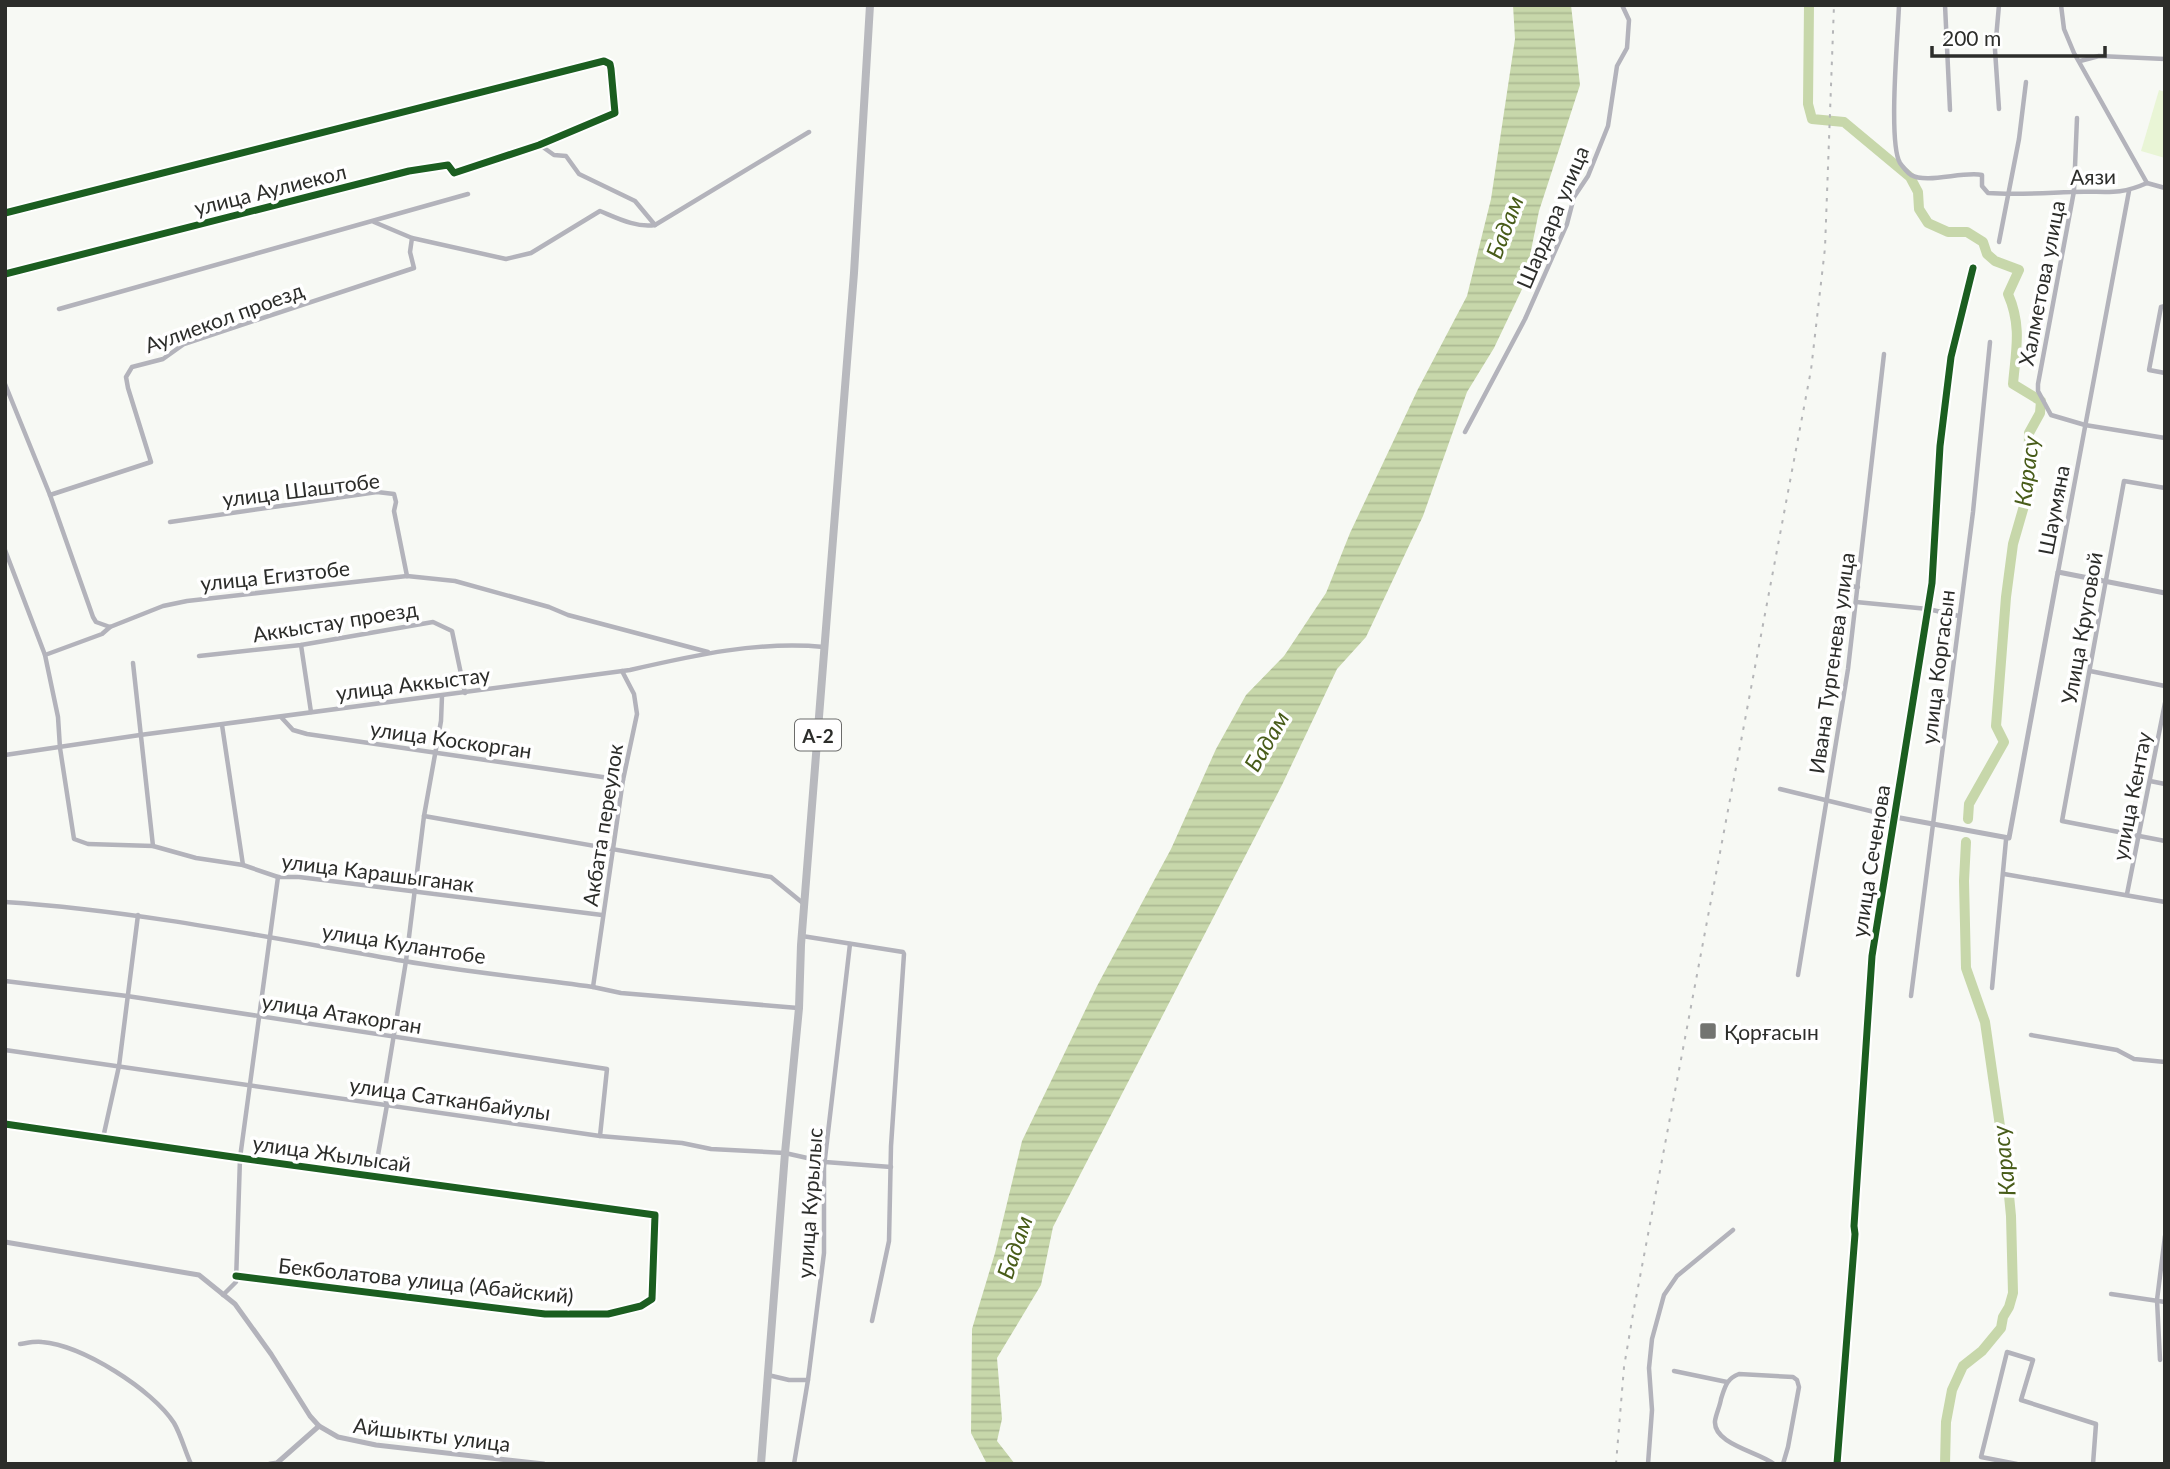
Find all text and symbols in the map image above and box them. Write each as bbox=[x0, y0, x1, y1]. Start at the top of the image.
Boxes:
scale bar bbox=[1932, 14, 2105, 58]
text: 200 m bbox=[1942, 25, 2001, 50]
street label: Шардара улица bbox=[1511, 142, 1593, 292]
street label: улица Аулиекол bbox=[191, 158, 349, 220]
street label: Аязи bbox=[2070, 163, 2116, 189]
water label: Бадам bbox=[1479, 192, 1529, 262]
street label: Халметова улица bbox=[2013, 198, 2069, 368]
street label: Аулиекол проезд bbox=[141, 277, 307, 357]
water label: Карасу bbox=[2008, 433, 2044, 508]
street label: Шаумяна bbox=[2032, 463, 2074, 557]
street label: улица Шаштобе bbox=[221, 467, 381, 511]
street label: Улица Круговой bbox=[2055, 550, 2107, 706]
street label: Ивана Тургенева улица bbox=[1803, 551, 1859, 775]
street label: улица Егизтобе bbox=[199, 555, 351, 595]
street label: улица Коргасын bbox=[1915, 588, 1959, 746]
street label: Аккыстау проезд bbox=[251, 596, 419, 646]
street label: улица Аккыстау bbox=[334, 661, 492, 705]
water label: Бадам bbox=[1238, 706, 1294, 776]
street label: улица Коскорган bbox=[369, 715, 533, 763]
road number: A-2 bbox=[795, 720, 841, 750]
street label: улица Кентау bbox=[2106, 729, 2156, 862]
street label: Акбата переулок bbox=[577, 742, 627, 908]
street label: улица Сеченова bbox=[1846, 783, 1894, 939]
street label: улица Карашыганак bbox=[280, 848, 476, 896]
street label: улица Кулантобе bbox=[320, 918, 488, 968]
street label: улица Атакорган bbox=[260, 988, 424, 1038]
place label: Қорғасын bbox=[1724, 1019, 1819, 1044]
marker: Қорғасын bbox=[1698, 1021, 1718, 1041]
street label: улица Сатканбайулы bbox=[348, 1072, 552, 1124]
water label: Карасу bbox=[1985, 1123, 2021, 1198]
street label: улица Курылыс bbox=[791, 1127, 827, 1279]
street label: улица Жылысай bbox=[251, 1130, 413, 1176]
water label: Бадам bbox=[990, 1212, 1038, 1282]
street label: Бекболатова улица (Абайский) bbox=[277, 1252, 575, 1308]
street label: Айшыкты улица bbox=[352, 1412, 512, 1456]

